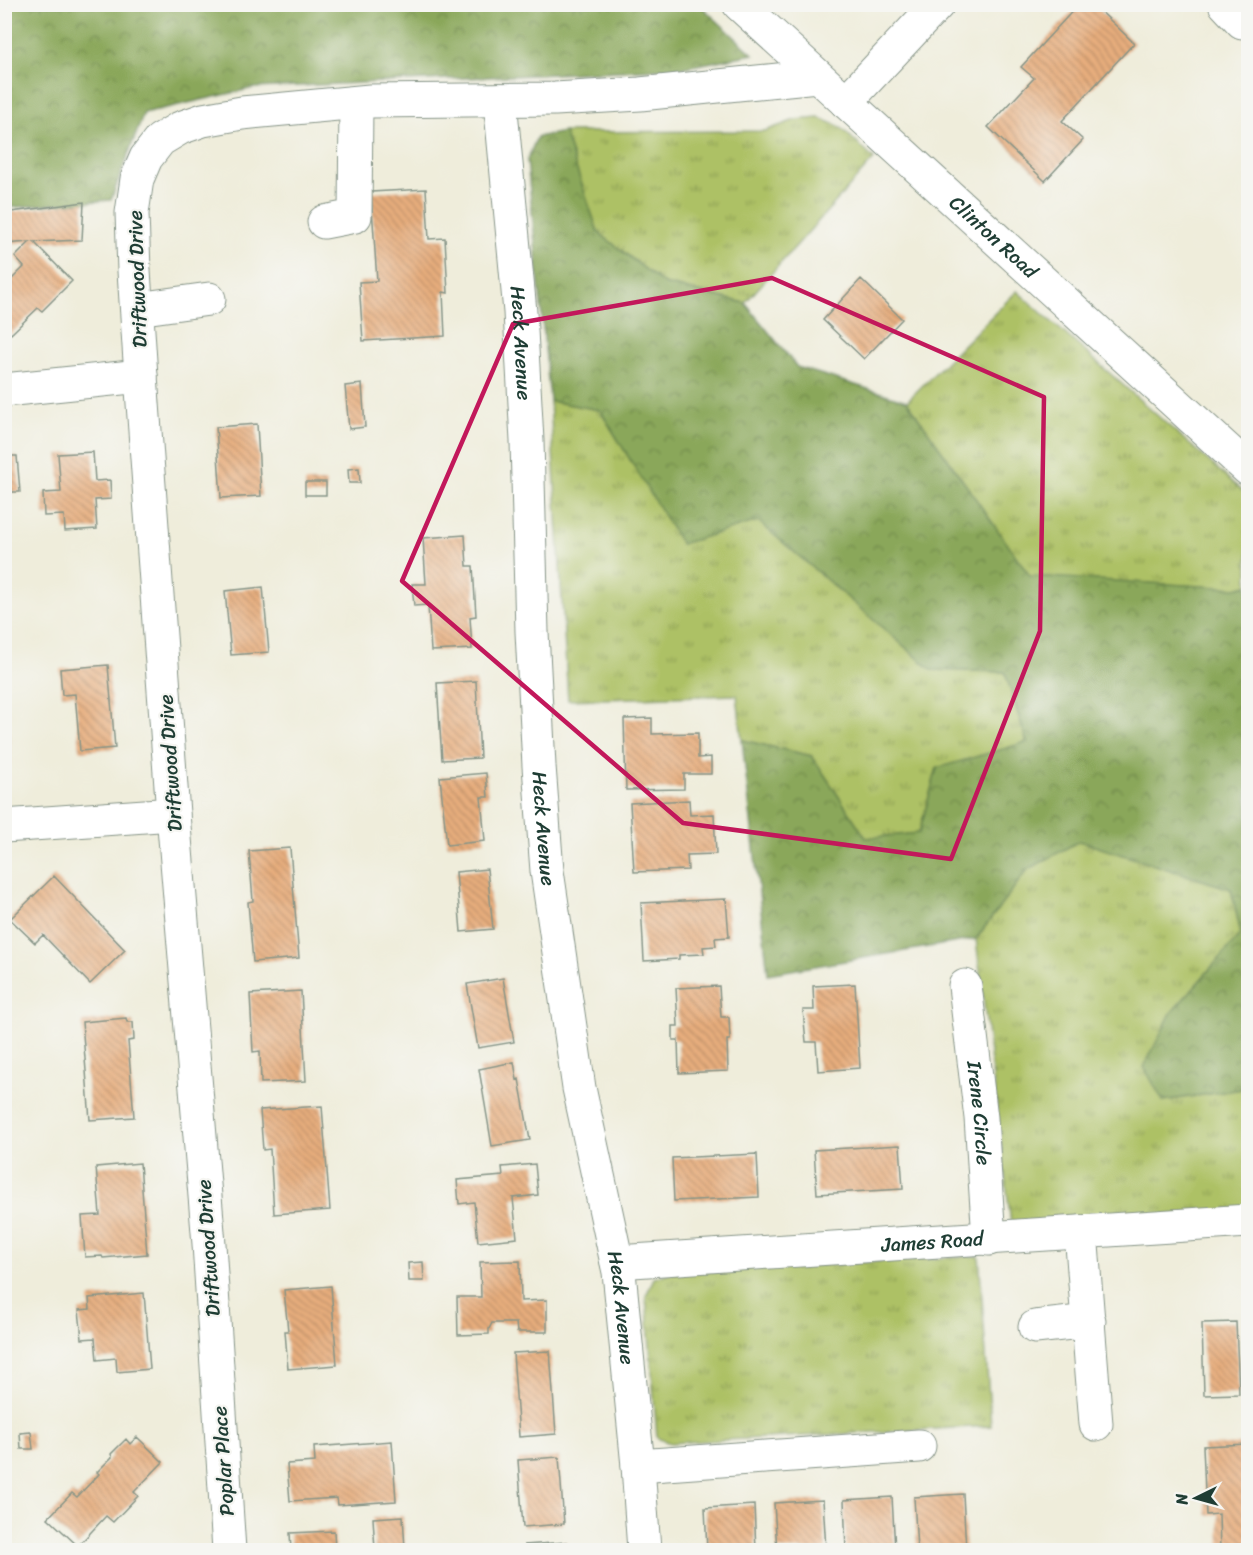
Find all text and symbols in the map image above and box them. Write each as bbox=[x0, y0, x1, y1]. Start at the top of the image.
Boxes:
street label: Clinton Road bbox=[940, 187, 1047, 289]
street label: Driftwood Drive bbox=[118, 210, 157, 348]
street label: Heck Avenue bbox=[500, 284, 542, 401]
street label: Driftwood Drive bbox=[148, 693, 193, 833]
street label: Heck Avenue bbox=[521, 770, 566, 888]
street label: Irene Circle bbox=[956, 1058, 1001, 1167]
street label: Driftwood Drive bbox=[186, 1178, 231, 1318]
street label: James Road bbox=[879, 1221, 986, 1263]
street label: Heck Avenue bbox=[597, 1247, 645, 1366]
street label: Poplar Place bbox=[202, 1405, 245, 1517]
north arrow bbox=[1166, 1468, 1226, 1528]
text: N bbox=[1167, 1492, 1197, 1507]

